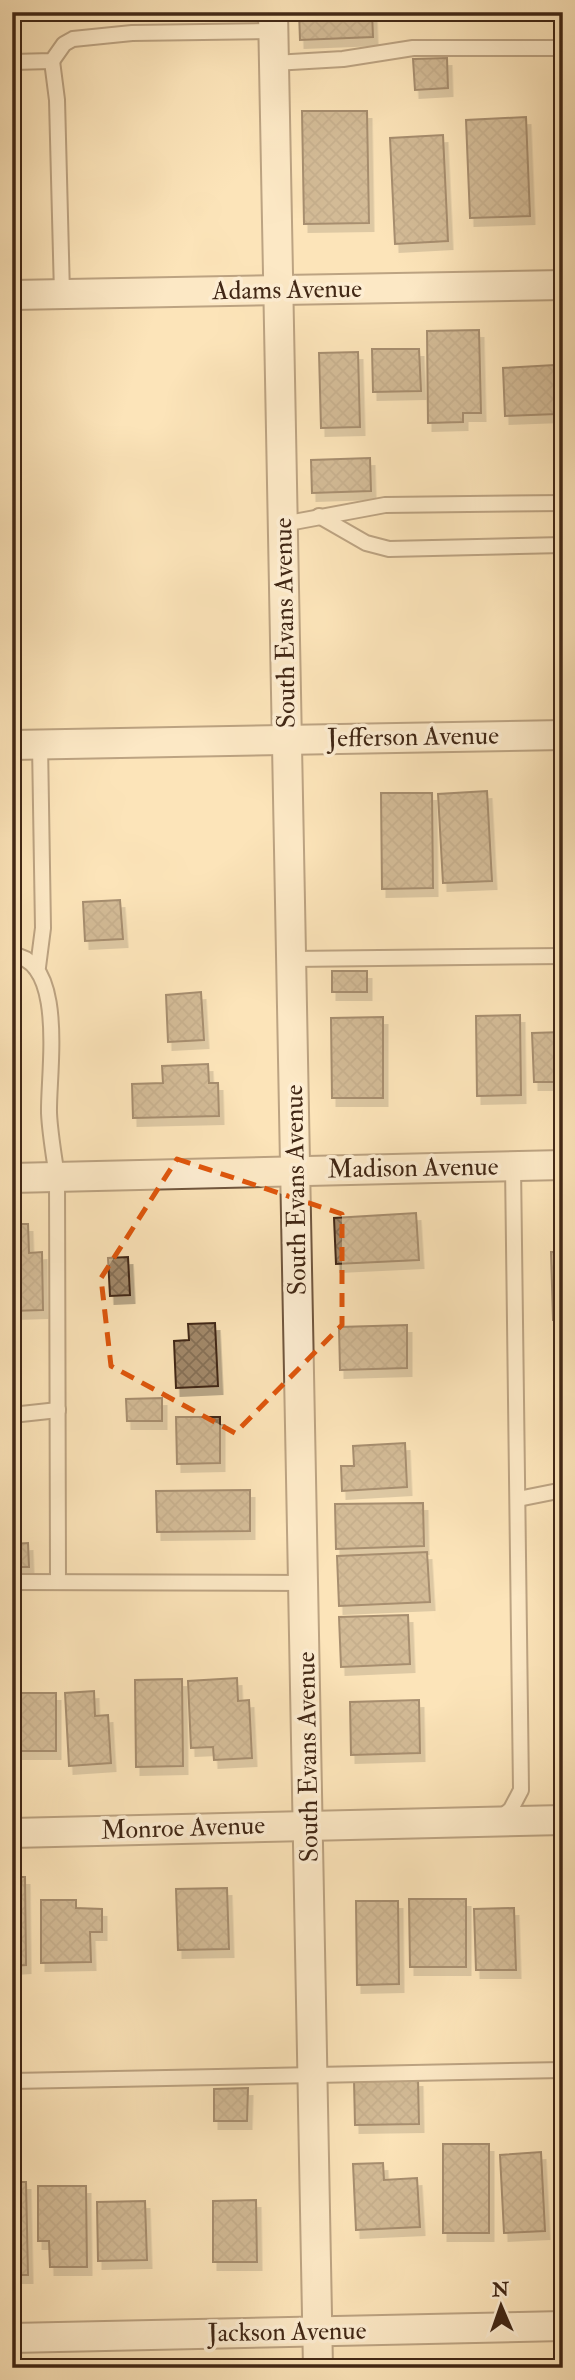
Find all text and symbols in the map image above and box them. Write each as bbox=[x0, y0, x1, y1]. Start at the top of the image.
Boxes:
street label: Adams Avenue bbox=[211, 273, 362, 307]
street label: South Evans Avenue bbox=[267, 517, 303, 729]
street label: Jefferson Avenue bbox=[326, 720, 499, 755]
street label: South Evans Avenue bbox=[278, 1084, 314, 1296]
street label: Madison Avenue bbox=[327, 1151, 499, 1185]
street label: South Evans Avenue bbox=[290, 1651, 326, 1863]
street label: Monroe Avenue bbox=[100, 1809, 266, 1847]
north arrow bbox=[466, 2272, 536, 2342]
text: N bbox=[491, 2278, 510, 2302]
street label: Jackson Avenue bbox=[206, 2315, 367, 2349]

